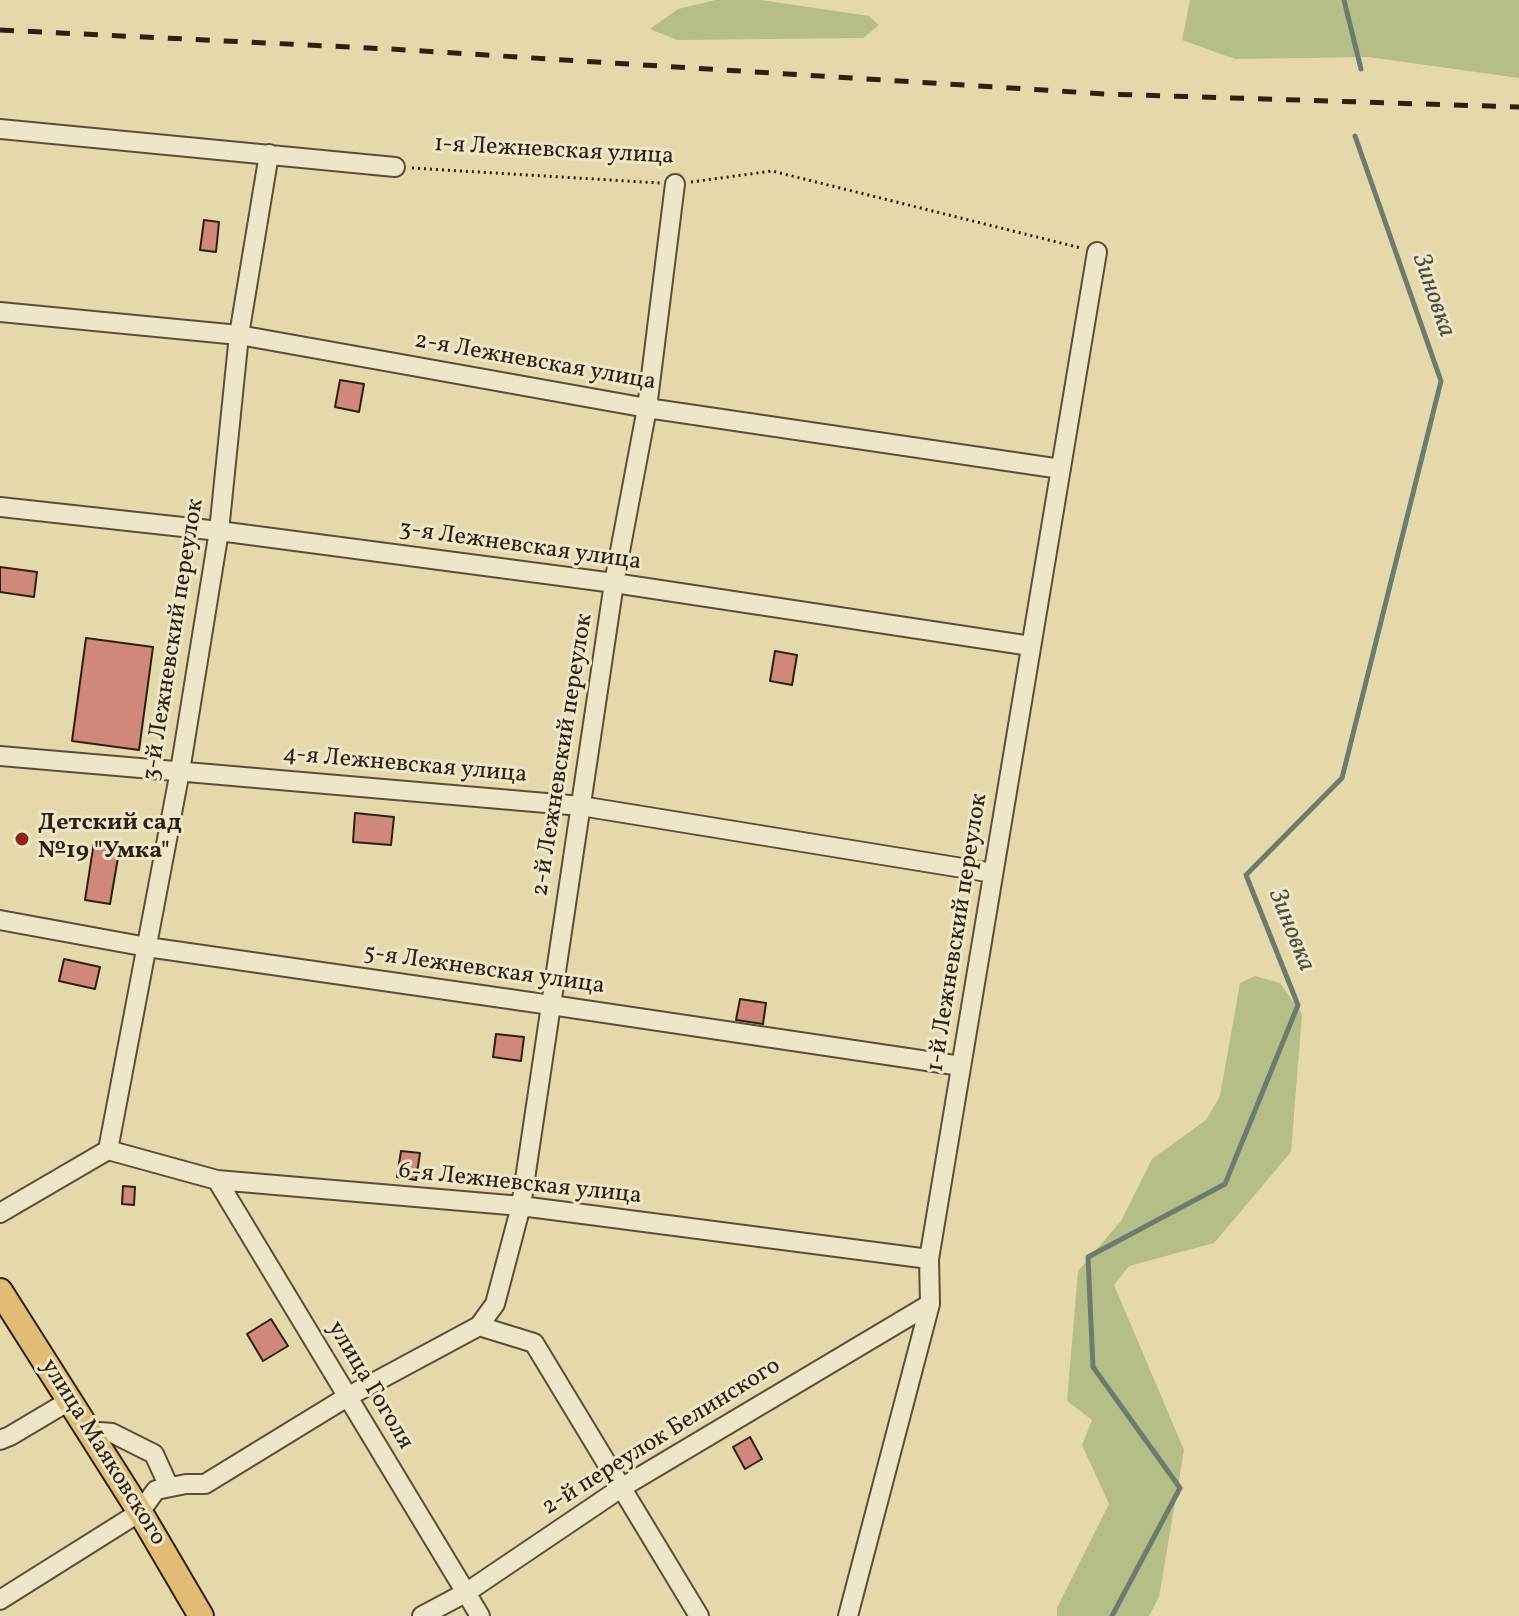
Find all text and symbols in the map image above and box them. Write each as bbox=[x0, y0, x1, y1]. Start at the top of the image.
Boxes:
street label: 1-я Лежневская улица bbox=[433, 131, 675, 173]
water label: Зиновка bbox=[1403, 250, 1461, 342]
street label: 2-я Лежневская улица bbox=[412, 328, 658, 398]
street label: 3-й Лежневский переулок bbox=[138, 497, 212, 783]
street label: 3-я Лежневская улица bbox=[397, 516, 643, 578]
street label: 2-й Лежневский переулок bbox=[527, 612, 601, 898]
street label: 4-я Лежневская улица bbox=[282, 741, 528, 791]
street label: 1-й Лежневский переулок bbox=[923, 792, 995, 1074]
place label: Детский сад №19 "Умка" bbox=[38, 811, 182, 867]
marker: Детский сад №19 "Умка" bbox=[13, 830, 31, 848]
water label: Зиновка bbox=[1259, 885, 1321, 977]
street label: 5-я Лежневская улица bbox=[362, 940, 606, 1002]
street label: 6-я Лежневская улица bbox=[397, 1158, 643, 1212]
street label: улица Гоголя bbox=[319, 1317, 419, 1455]
street label: 2-й переулок Белинского bbox=[537, 1353, 787, 1523]
street label: улица Маяковского bbox=[33, 1354, 171, 1552]

